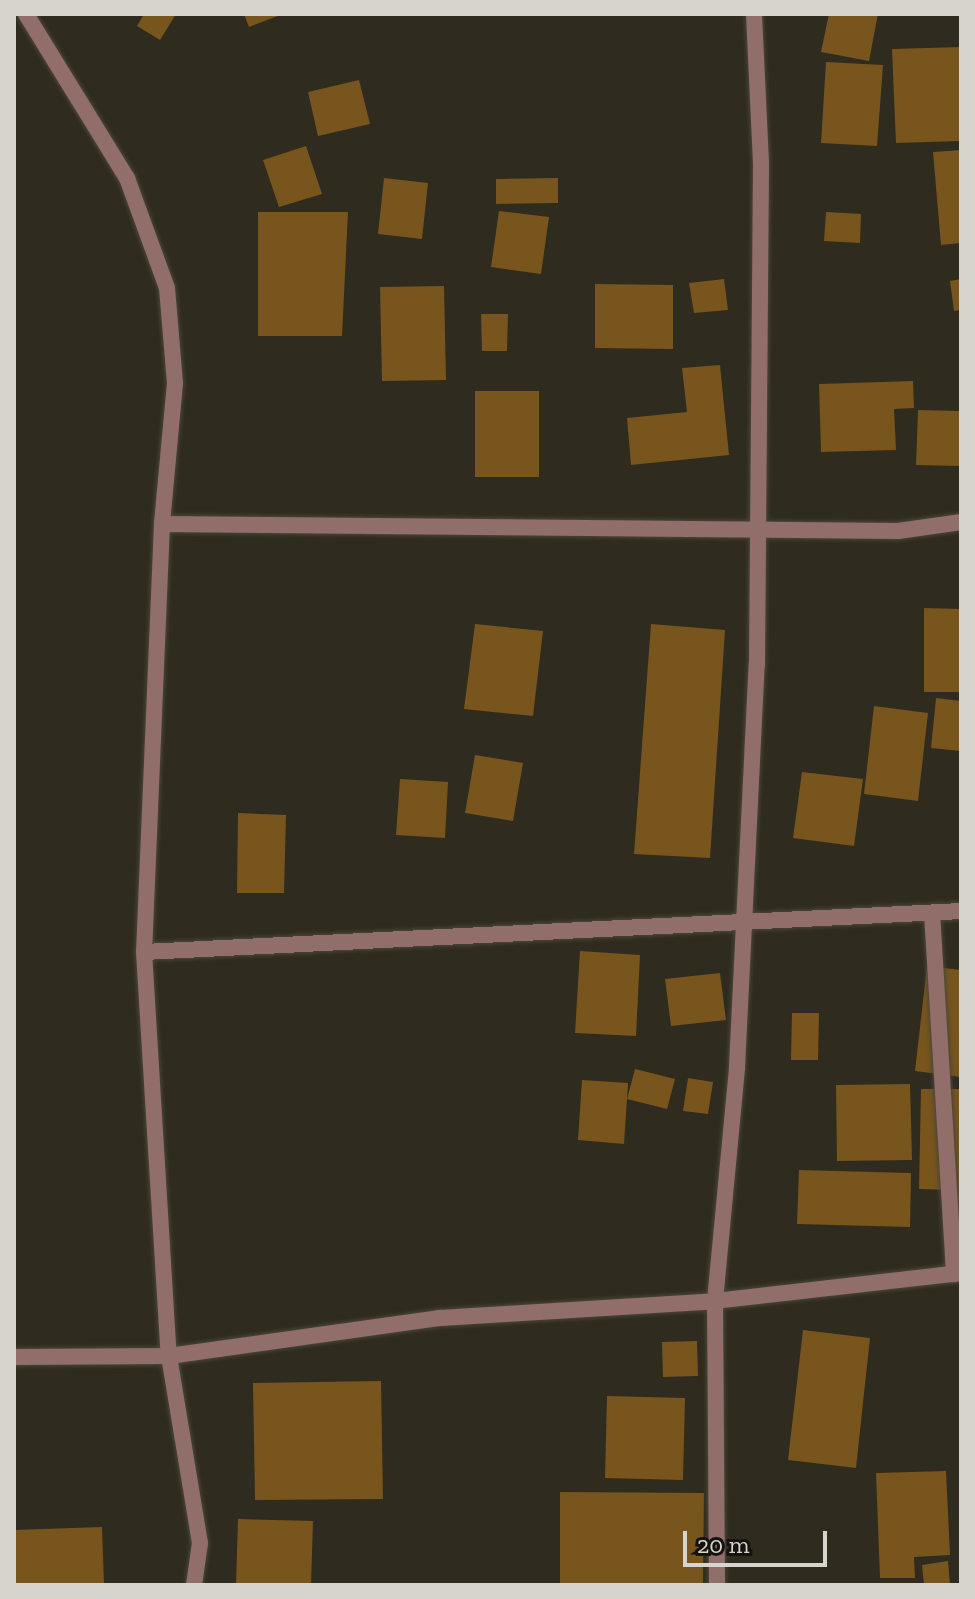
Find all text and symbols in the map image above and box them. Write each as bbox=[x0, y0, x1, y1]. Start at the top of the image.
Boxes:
scale bar bbox=[687, 1515, 831, 1565]
text: 20 m bbox=[697, 1530, 749, 1559]

